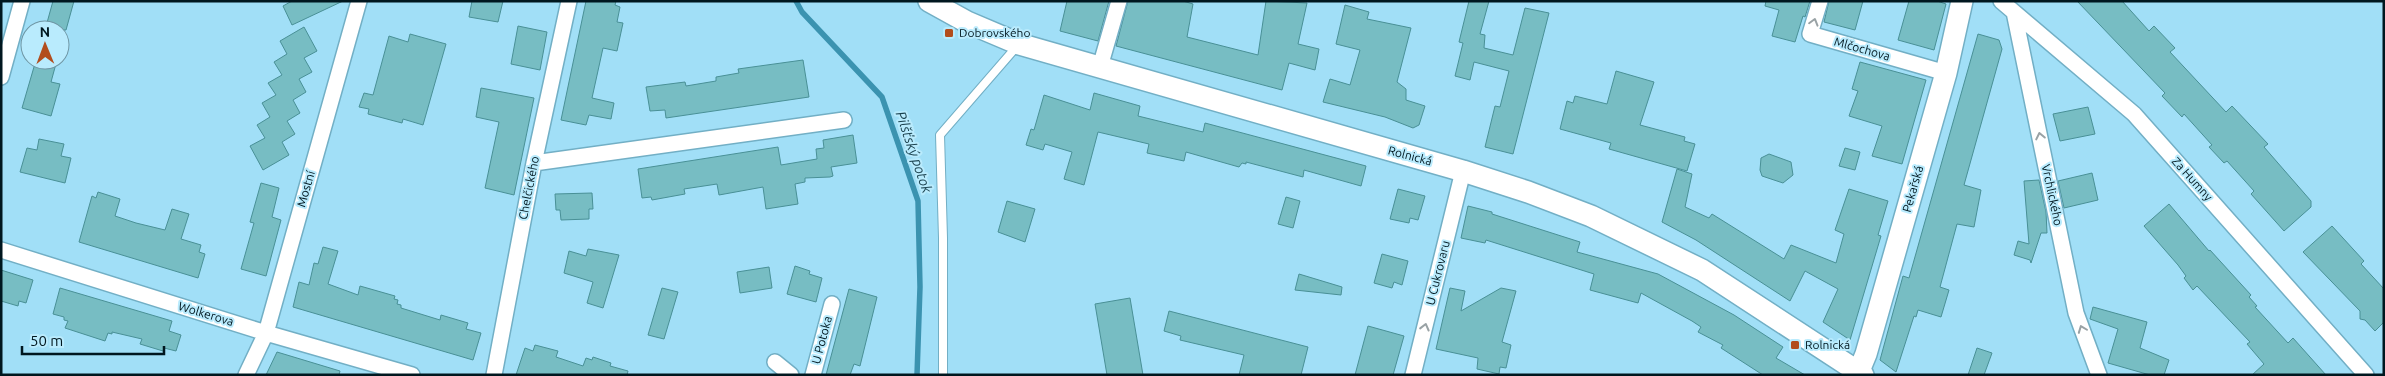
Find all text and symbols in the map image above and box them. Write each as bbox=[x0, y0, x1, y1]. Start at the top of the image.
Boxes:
one-way arrow bbox=[1808, 18, 1818, 27]
north arrow bbox=[20, 20, 70, 70]
text: N bbox=[39, 24, 50, 40]
place label: Dobrovského bbox=[959, 26, 1030, 39]
marker: Dobrovského bbox=[943, 27, 955, 39]
street label: Mlčochova bbox=[1833, 34, 1892, 63]
water label: Pilšťský potok bbox=[893, 109, 936, 196]
one-way arrow bbox=[2035, 132, 2045, 141]
street label: Rolnická bbox=[1387, 143, 1434, 168]
street label: Za Humny bbox=[2170, 154, 2215, 203]
street label: Chelčického bbox=[516, 155, 541, 221]
street label: Vrchlického bbox=[2040, 163, 2065, 227]
street label: Pekařská bbox=[1900, 164, 1925, 214]
street label: Mostní bbox=[294, 168, 317, 209]
street label: U Cukrovaru bbox=[1423, 239, 1452, 307]
street label: Wolkerova bbox=[177, 299, 235, 328]
street label: U Potoka bbox=[809, 315, 834, 365]
one-way arrow bbox=[1419, 323, 1430, 332]
scale bar bbox=[22, 324, 165, 356]
one-way arrow bbox=[2078, 325, 2088, 334]
text: 50 m bbox=[30, 332, 63, 349]
place label: Rolnická bbox=[1805, 338, 1850, 351]
marker: Rolnická bbox=[1789, 339, 1801, 351]

